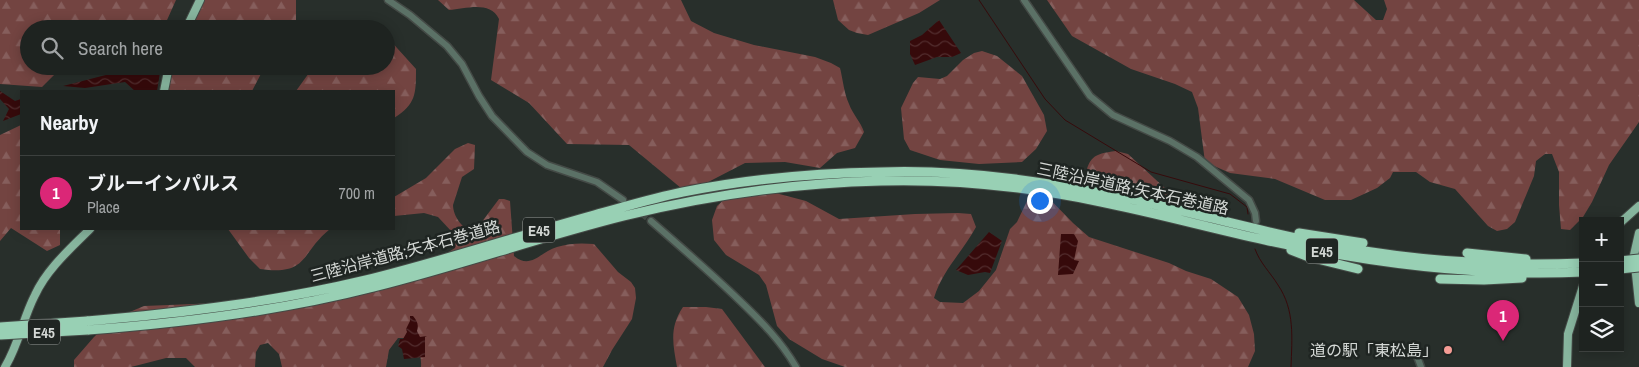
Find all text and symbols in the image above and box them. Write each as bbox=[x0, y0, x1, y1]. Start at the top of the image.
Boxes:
search box bbox=[20, 20, 395, 75]
icon: search bbox=[38, 34, 66, 62]
text: Search here bbox=[78, 35, 163, 61]
text: Nearby bbox=[40, 108, 98, 137]
street label: 三陸沿岸道路;矢本石巻道路 bbox=[1035, 157, 1231, 219]
text: ブルーインパルス bbox=[87, 170, 239, 196]
text: 1 bbox=[52, 182, 60, 204]
text: 700 m bbox=[339, 182, 375, 204]
your location bbox=[1027, 188, 1053, 214]
text: Place bbox=[87, 196, 120, 218]
street label: 三陸沿岸道路;矢本石巻道路 bbox=[308, 215, 502, 287]
map controls bbox=[1579, 217, 1624, 352]
button: + bbox=[1579, 217, 1624, 262]
road number: E45 bbox=[523, 218, 555, 242]
road number: E45 bbox=[1306, 238, 1338, 264]
button: − bbox=[1579, 262, 1624, 307]
pin: 1 bbox=[1487, 300, 1519, 341]
button: layers bbox=[1579, 307, 1624, 352]
road number: E45 bbox=[28, 320, 60, 344]
place label: 道の駅「東松島」 bbox=[1310, 339, 1438, 361]
marker: 道の駅「東松島」 bbox=[1442, 344, 1454, 356]

